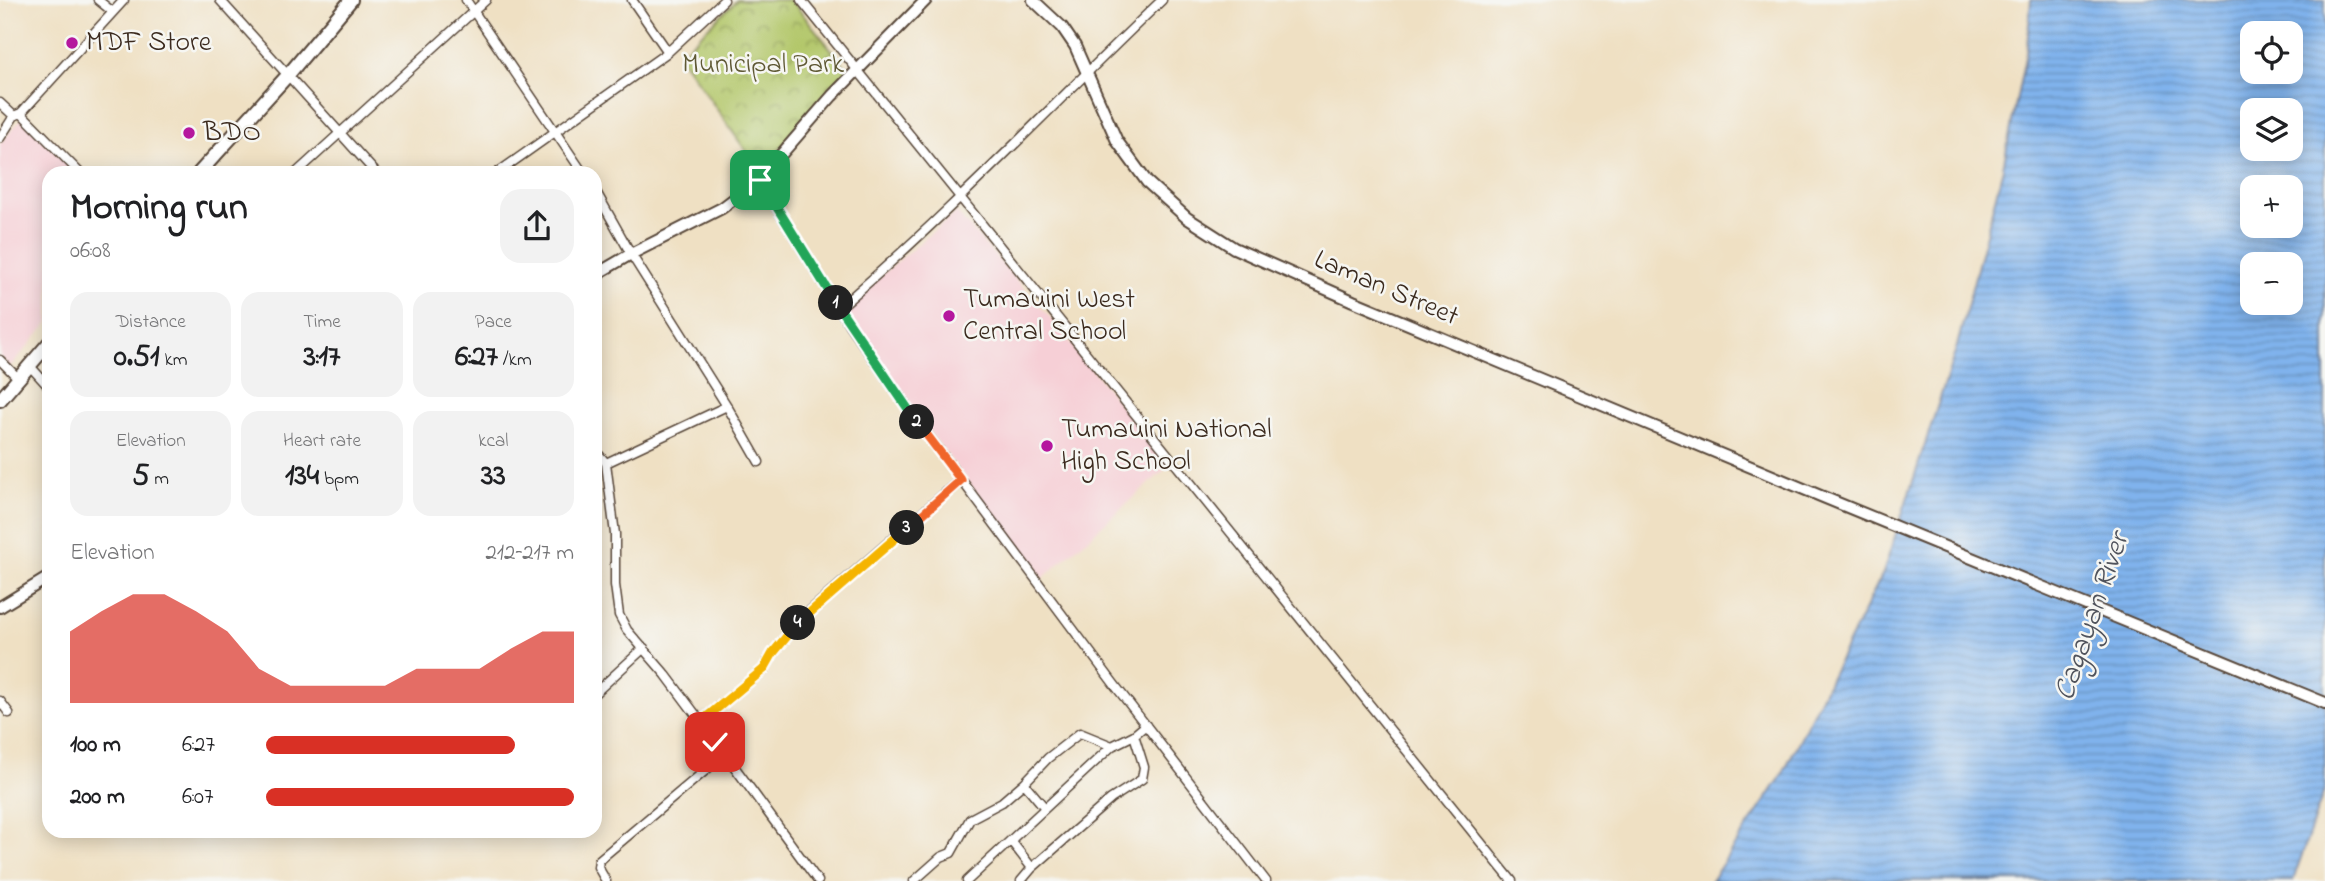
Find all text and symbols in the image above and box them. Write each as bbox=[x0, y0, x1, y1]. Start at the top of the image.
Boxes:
map controls bbox=[2240, 21, 2303, 315]
button: locate bbox=[2240, 21, 2303, 84]
place label: MDF Store bbox=[86, 23, 212, 64]
marker: MDF Store bbox=[64, 35, 80, 51]
park label: Municipal Park bbox=[682, 45, 845, 86]
button: layers bbox=[2240, 98, 2303, 161]
place label: BDO bbox=[202, 113, 261, 154]
marker: BDO bbox=[181, 125, 197, 141]
pin bbox=[730, 150, 790, 210]
icon: arrive bbox=[741, 161, 779, 199]
button: + bbox=[2240, 175, 2303, 238]
text: Morning run bbox=[70, 181, 248, 237]
button: share bbox=[500, 189, 574, 263]
text: 06:08 bbox=[70, 235, 111, 268]
street label: Laman Street bbox=[1307, 240, 1465, 338]
button: − bbox=[2240, 252, 2303, 315]
place label: Tumauini West Central School bbox=[963, 280, 1135, 353]
pin: 1 bbox=[818, 286, 854, 320]
text: 1 bbox=[832, 289, 839, 316]
marker: Tumauini West Central School bbox=[941, 308, 957, 324]
text: Distance bbox=[116, 309, 186, 336]
text: Time bbox=[303, 309, 341, 336]
text: Pace bbox=[475, 309, 512, 336]
text: 0.51 bbox=[114, 336, 160, 380]
text: 3:17 bbox=[304, 336, 340, 380]
text: 6:27 bbox=[455, 336, 498, 380]
text: km bbox=[160, 347, 187, 374]
text: /km bbox=[498, 347, 532, 374]
pin: 2 bbox=[900, 404, 934, 440]
text: 2 bbox=[912, 408, 921, 435]
place label: Tumauini National High School bbox=[1061, 410, 1272, 483]
text: Elevation bbox=[116, 428, 186, 455]
text: Heart rate bbox=[283, 428, 361, 455]
text: kcal bbox=[478, 428, 508, 455]
marker: Tumauini National High School bbox=[1039, 438, 1055, 454]
text: 5 bbox=[132, 455, 150, 499]
text: 134 bbox=[285, 455, 319, 499]
text: 33 bbox=[481, 455, 506, 499]
text: m bbox=[150, 466, 169, 493]
text: bpm bbox=[319, 466, 359, 493]
pin: 3 bbox=[890, 510, 925, 546]
text: 3 bbox=[903, 514, 910, 541]
water label: Cagayan River bbox=[2044, 524, 2143, 707]
text: Elevation bbox=[70, 537, 155, 570]
text: 212–217 m bbox=[485, 537, 574, 570]
pin: 4 bbox=[780, 606, 816, 640]
text: 4 bbox=[794, 609, 801, 636]
pin bbox=[685, 712, 745, 772]
icon: check bbox=[696, 723, 734, 761]
text: 100 m bbox=[70, 729, 121, 762]
text: 6:27 bbox=[182, 729, 215, 762]
text: 200 m bbox=[70, 781, 125, 814]
text: 6:07 bbox=[182, 781, 214, 814]

